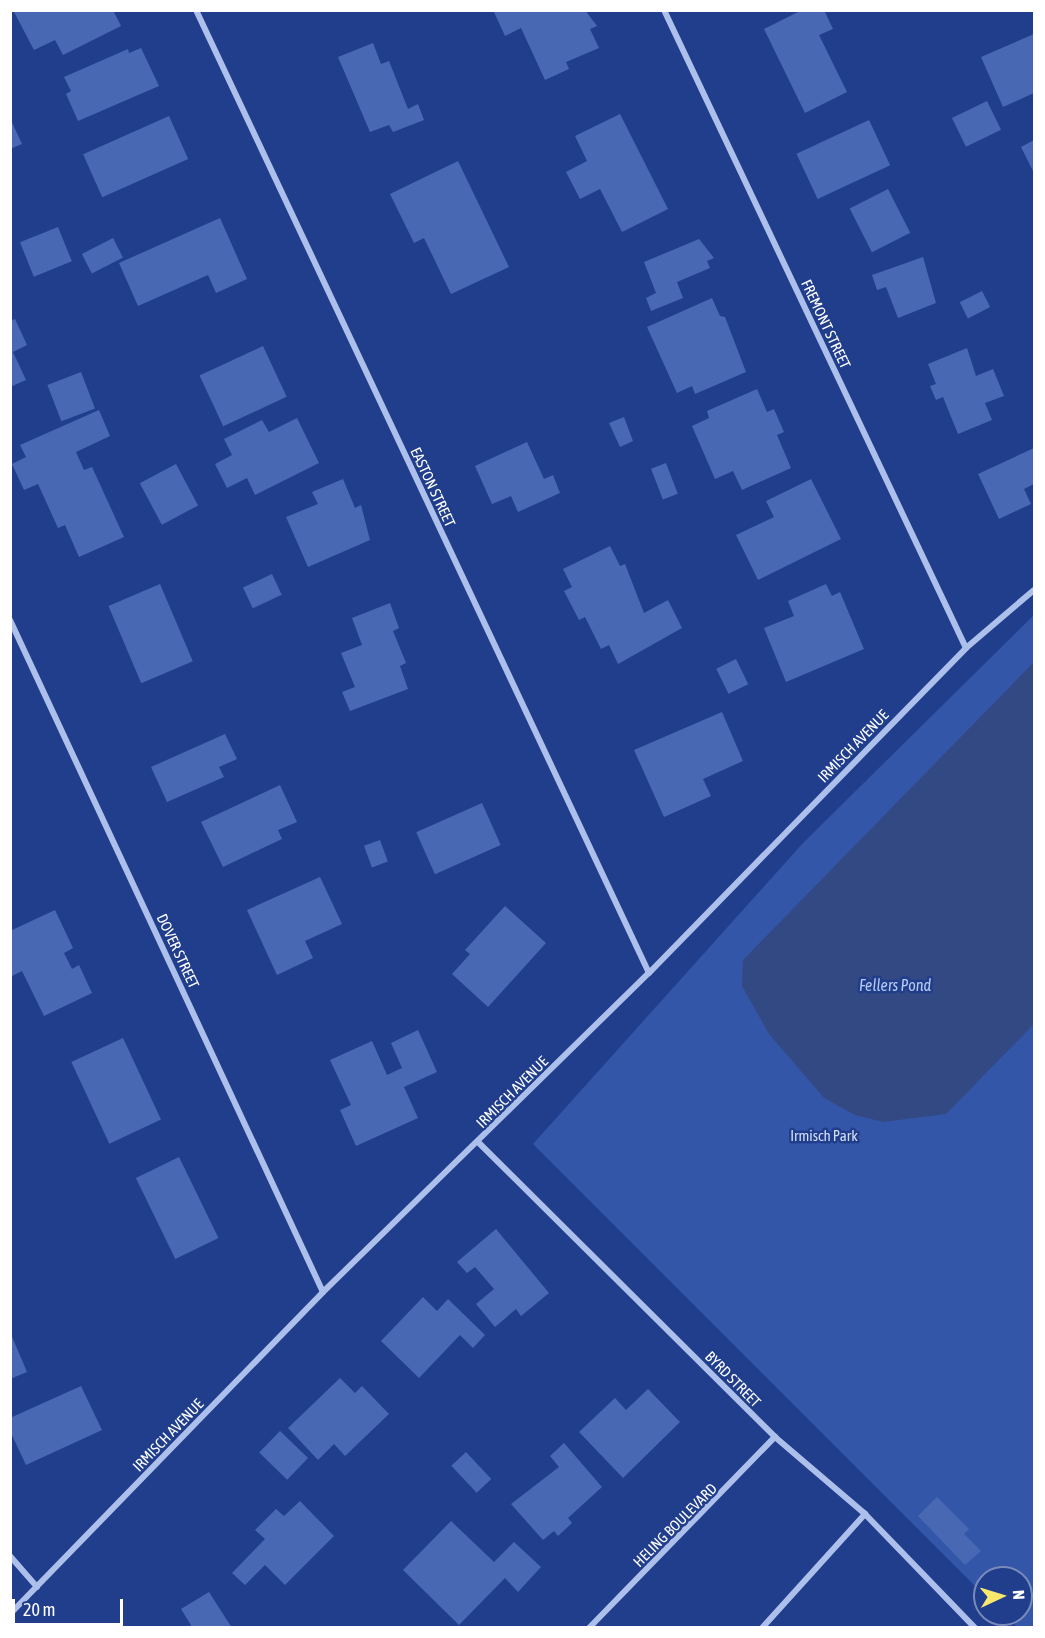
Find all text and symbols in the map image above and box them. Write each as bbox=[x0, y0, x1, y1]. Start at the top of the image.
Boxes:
street label: FREMONT STREET bbox=[798, 277, 854, 371]
street label: EASTON STREET bbox=[407, 444, 459, 530]
street label: IRMISCH AVENUE bbox=[814, 706, 892, 786]
street label: DOVER STREET bbox=[153, 911, 203, 991]
water label: Fellers Pond bbox=[859, 975, 931, 995]
street label: IRMISCH AVENUE bbox=[472, 1052, 552, 1132]
park label: Irmisch Park bbox=[790, 1127, 858, 1145]
street label: BYRD STREET bbox=[701, 1347, 765, 1411]
street label: IRMISCH AVENUE bbox=[129, 1395, 207, 1475]
street label: HELING BOULEVARD bbox=[629, 1479, 721, 1571]
north arrow bbox=[973, 1566, 1033, 1626]
scale bar bbox=[15, 1587, 126, 1625]
text: N bbox=[1010, 1590, 1028, 1600]
text: 20 m bbox=[23, 1599, 55, 1620]

